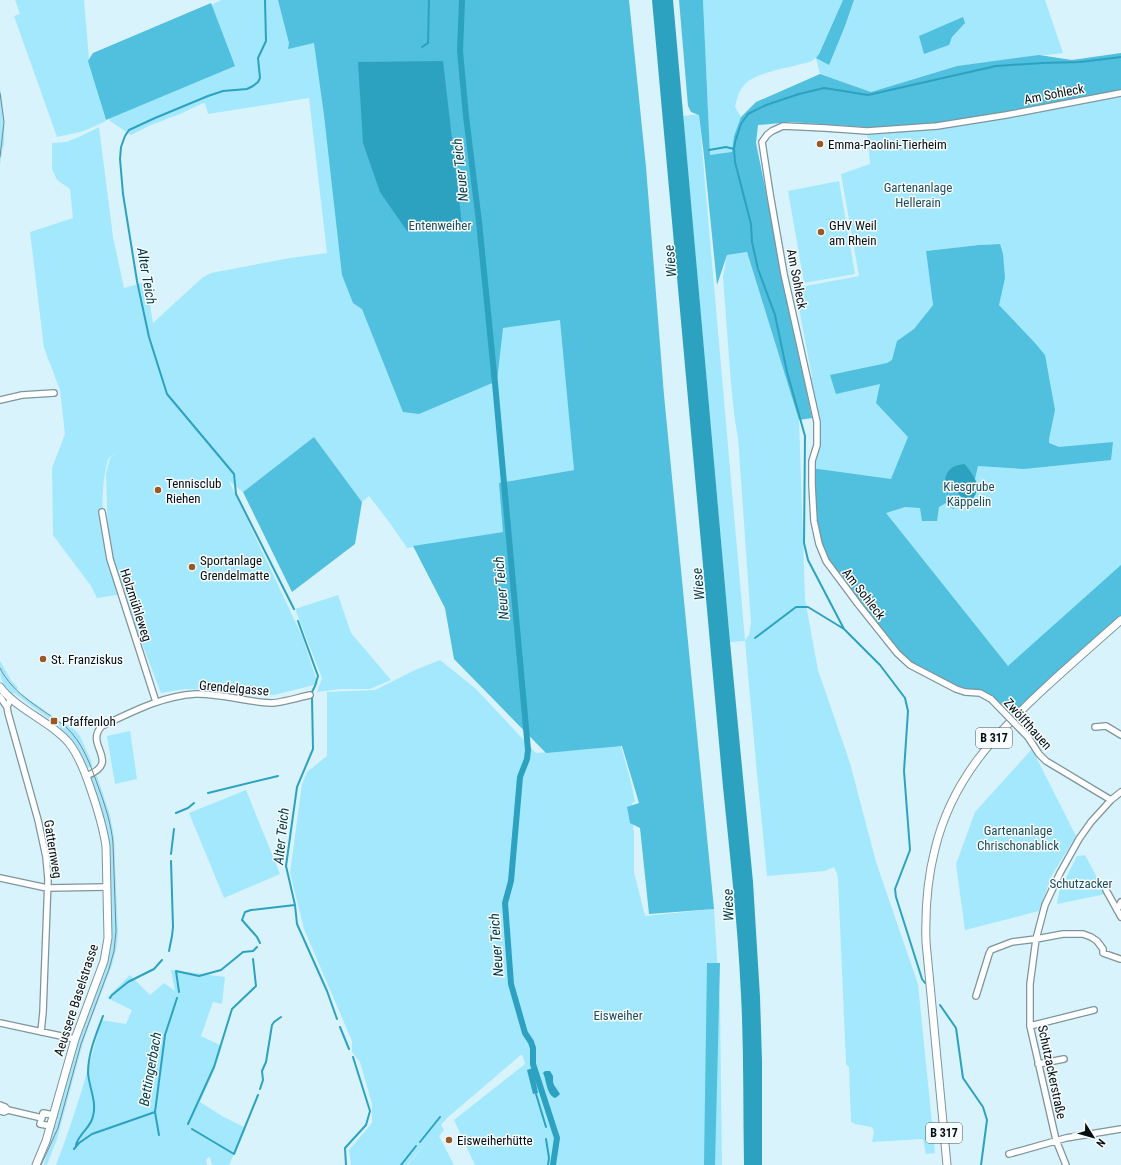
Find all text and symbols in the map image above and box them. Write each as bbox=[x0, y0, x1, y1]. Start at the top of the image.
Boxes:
street label: Am Sohleck bbox=[1023, 81, 1085, 107]
place label: Emma-Paolini-Tierheim bbox=[828, 137, 947, 152]
water label: Neuer Teich bbox=[449, 138, 471, 202]
marker: Emma-Paolini-Tierheim bbox=[815, 139, 825, 149]
park label: Gartenanlage Hellerain bbox=[884, 180, 952, 210]
park label: Entenweiher bbox=[409, 218, 471, 233]
place label: GHV Weil am Rhein bbox=[829, 218, 877, 248]
marker: GHV Weil am Rhein bbox=[816, 227, 826, 237]
water label: Wiese bbox=[661, 244, 679, 278]
water label: Alter Teich bbox=[134, 246, 160, 306]
street label: Am Sohleck bbox=[784, 248, 810, 310]
place label: Tennisclub Riehen bbox=[166, 476, 221, 506]
park label: Kiesgrube Käppelin bbox=[943, 479, 995, 509]
marker: Tennisclub Riehen bbox=[153, 485, 163, 495]
place label: Sportanlage Grendelmatte bbox=[200, 553, 269, 583]
water label: Neuer Teich bbox=[490, 556, 512, 620]
marker: Sportanlage Grendelmatte bbox=[187, 562, 197, 572]
street label: Am Sohleck bbox=[839, 565, 889, 623]
street label: Holzmühleweg bbox=[117, 567, 155, 643]
water label: Wiese bbox=[689, 567, 707, 601]
place label: St. Franziskus bbox=[51, 652, 123, 667]
marker: St. Franziskus bbox=[38, 654, 48, 664]
street label: Grendelgasse bbox=[198, 677, 270, 699]
street label: Zwölfthauen bbox=[1001, 695, 1055, 753]
place label: Pfaffenloh bbox=[62, 714, 116, 729]
marker: Pfaffenloh bbox=[49, 716, 59, 726]
road number: B 317 bbox=[976, 728, 1012, 748]
water label: Alter Teich bbox=[270, 807, 292, 866]
street label: Gatternweg bbox=[41, 819, 65, 879]
park label: Gartenanlage Chrischonablick bbox=[977, 823, 1059, 853]
park label: Schutzacker bbox=[1050, 876, 1112, 891]
water label: Wiese bbox=[719, 889, 737, 921]
water label: Neuer Teich bbox=[486, 913, 506, 977]
street label: Aeussere Baselstrasse bbox=[51, 942, 101, 1058]
park label: Eisweiher bbox=[593, 1008, 643, 1023]
street label: Schutzackerstraße bbox=[1035, 1024, 1069, 1120]
water label: Bettingerbach bbox=[136, 1031, 164, 1107]
north arrow bbox=[1073, 1117, 1113, 1157]
road number: B 317 bbox=[926, 1123, 962, 1143]
place label: Eisweiherhütte bbox=[457, 1133, 533, 1148]
marker: Eisweiherhütte bbox=[444, 1135, 454, 1145]
text: N bbox=[1093, 1136, 1108, 1150]

